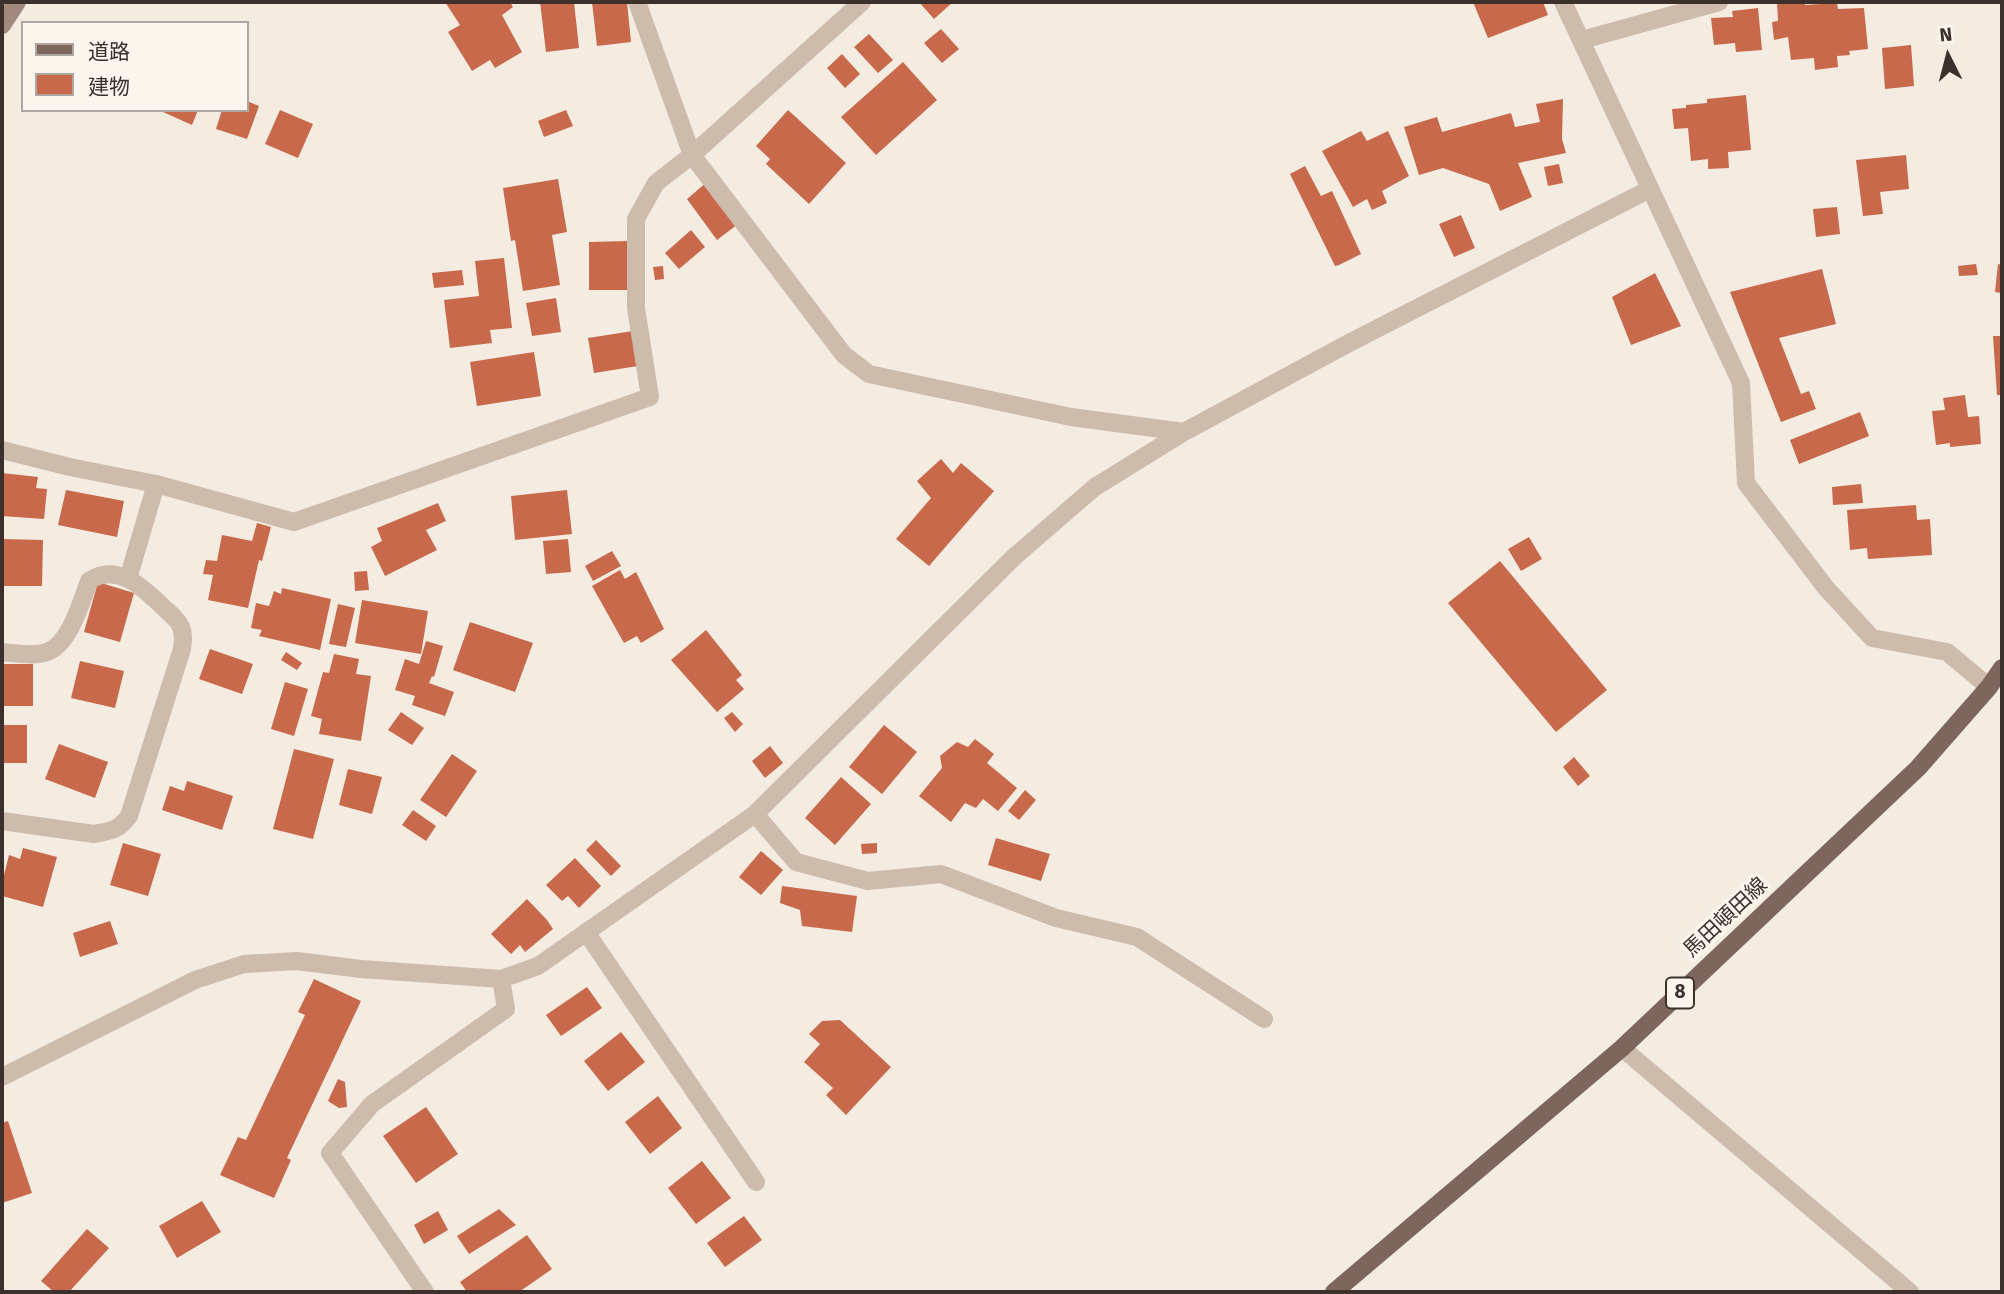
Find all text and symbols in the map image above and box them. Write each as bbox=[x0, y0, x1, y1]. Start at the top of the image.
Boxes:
legend bbox=[21, 21, 248, 112]
north arrow bbox=[1913, 21, 1983, 91]
text: N bbox=[1938, 23, 1953, 47]
text: 道路 bbox=[88, 39, 130, 65]
text: 建物 bbox=[88, 74, 130, 100]
street label: 馬田頓田線 bbox=[1679, 873, 1773, 963]
road number: 8 bbox=[1666, 978, 1694, 1009]

